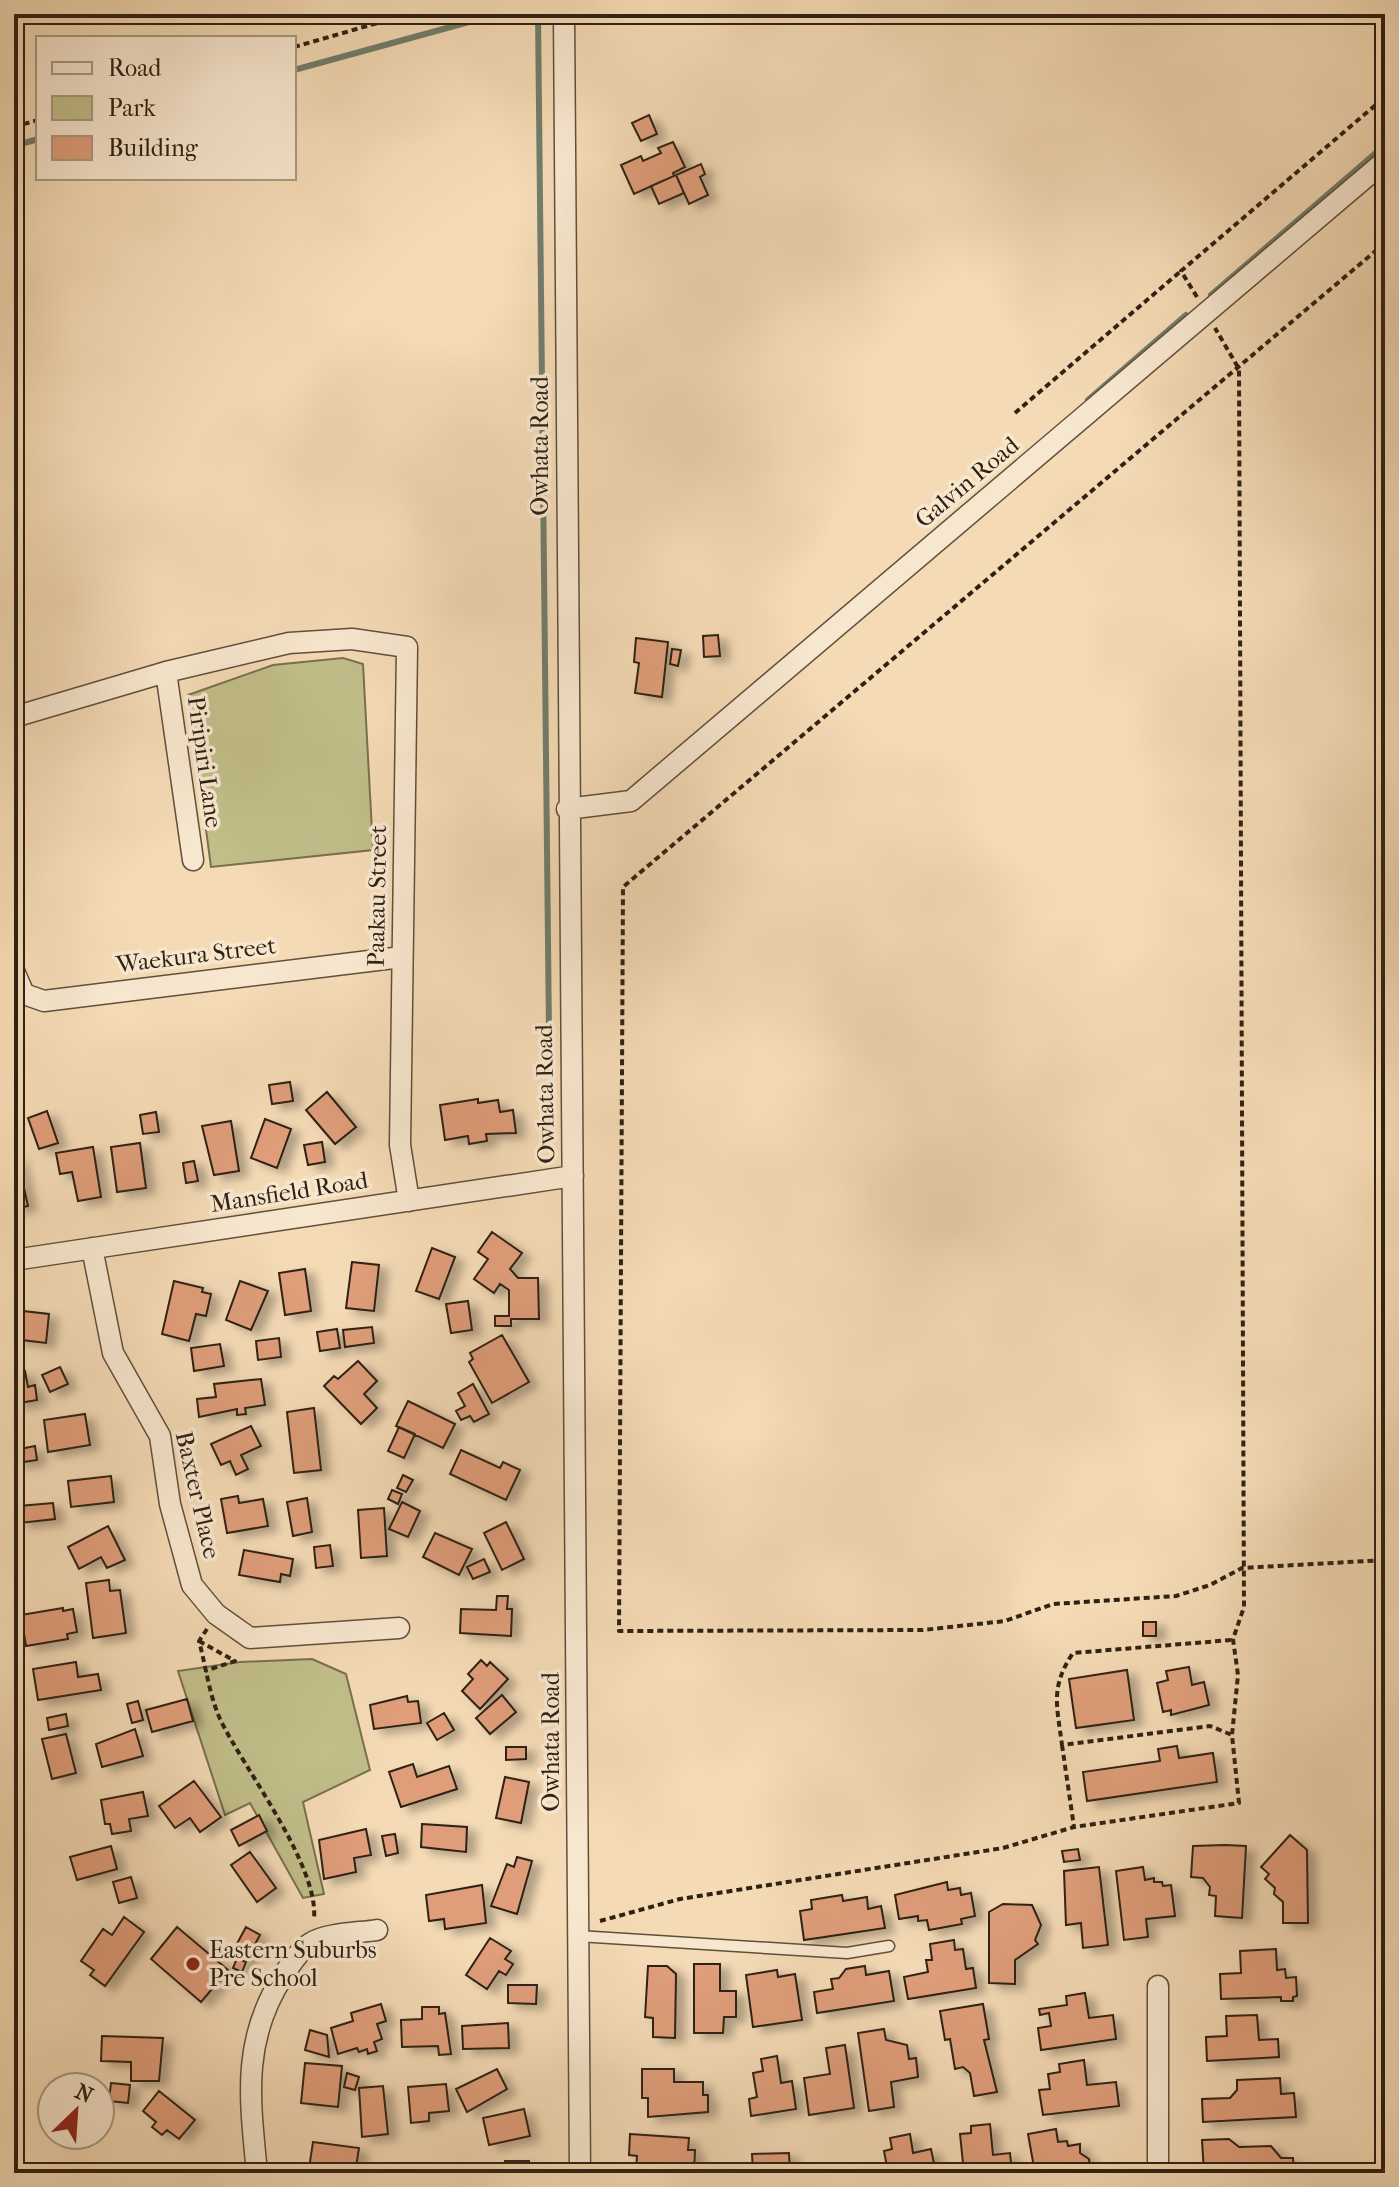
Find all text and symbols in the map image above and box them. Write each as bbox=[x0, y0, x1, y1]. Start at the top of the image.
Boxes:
legend bbox=[36, 36, 296, 180]
text: Road bbox=[108, 54, 162, 82]
text: Park bbox=[108, 94, 156, 122]
text: Building bbox=[108, 134, 199, 162]
street label: Owhata Road bbox=[526, 375, 554, 516]
street label: Galvin Road bbox=[910, 430, 1025, 533]
street label: Piripiri Lane bbox=[182, 694, 228, 830]
street label: Paakau Street bbox=[362, 824, 392, 967]
street label: Waekura Street bbox=[114, 931, 278, 979]
street label: Owhata Road bbox=[530, 1023, 560, 1164]
street label: Mansfield Road bbox=[208, 1166, 371, 1218]
street label: Baxter Place bbox=[170, 1429, 226, 1561]
street label: Owhata Road bbox=[537, 1671, 565, 1812]
place label: Eastern Suburbs Pre School bbox=[209, 1936, 377, 1992]
marker: Eastern Suburbs Pre School bbox=[184, 1955, 202, 1973]
north arrow bbox=[36, 2071, 116, 2151]
text: N bbox=[71, 2078, 97, 2109]

